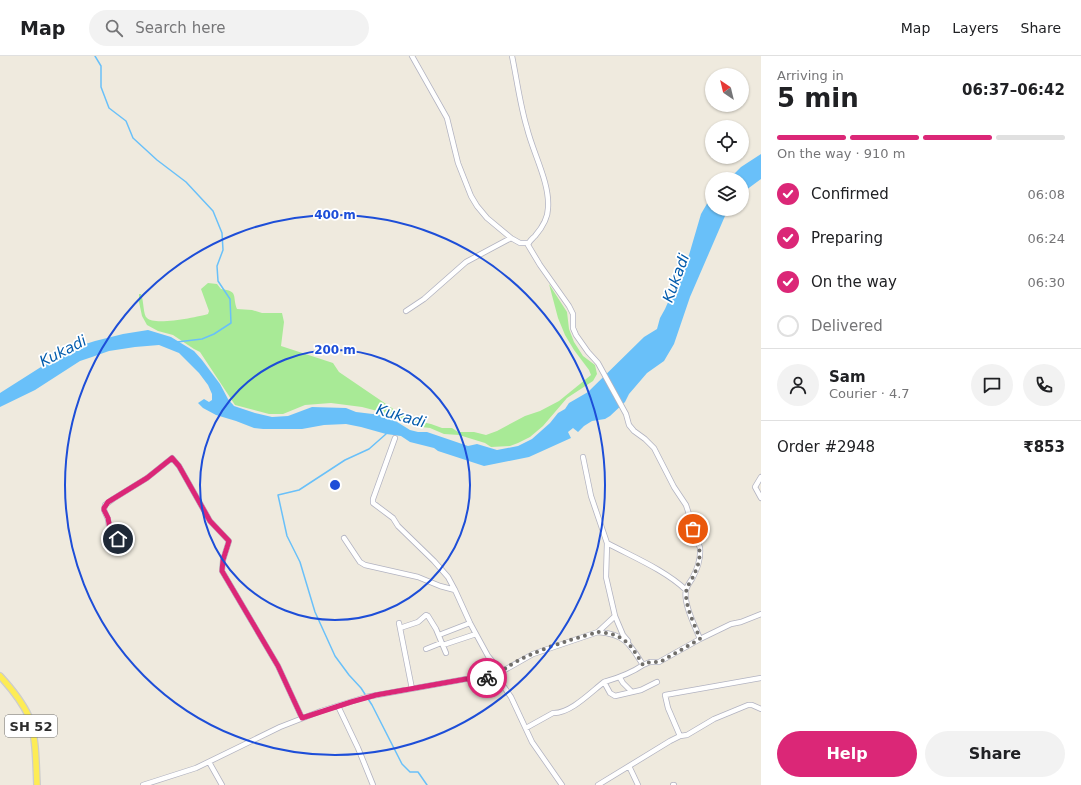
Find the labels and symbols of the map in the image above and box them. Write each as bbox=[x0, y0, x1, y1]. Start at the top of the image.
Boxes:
north arrow bbox=[705, 68, 749, 112]
text: 400 m bbox=[314, 208, 356, 222]
water label: Kukadi bbox=[659, 250, 693, 305]
water label: Kukadi bbox=[36, 331, 90, 370]
text: 200 m bbox=[314, 343, 356, 357]
water label: Kukadi bbox=[374, 400, 429, 432]
centre of rings bbox=[328, 478, 342, 492]
pin bbox=[676, 512, 710, 546]
pin bbox=[101, 522, 135, 556]
courier bbox=[467, 658, 507, 698]
road number: SH 52 bbox=[5, 715, 57, 737]

